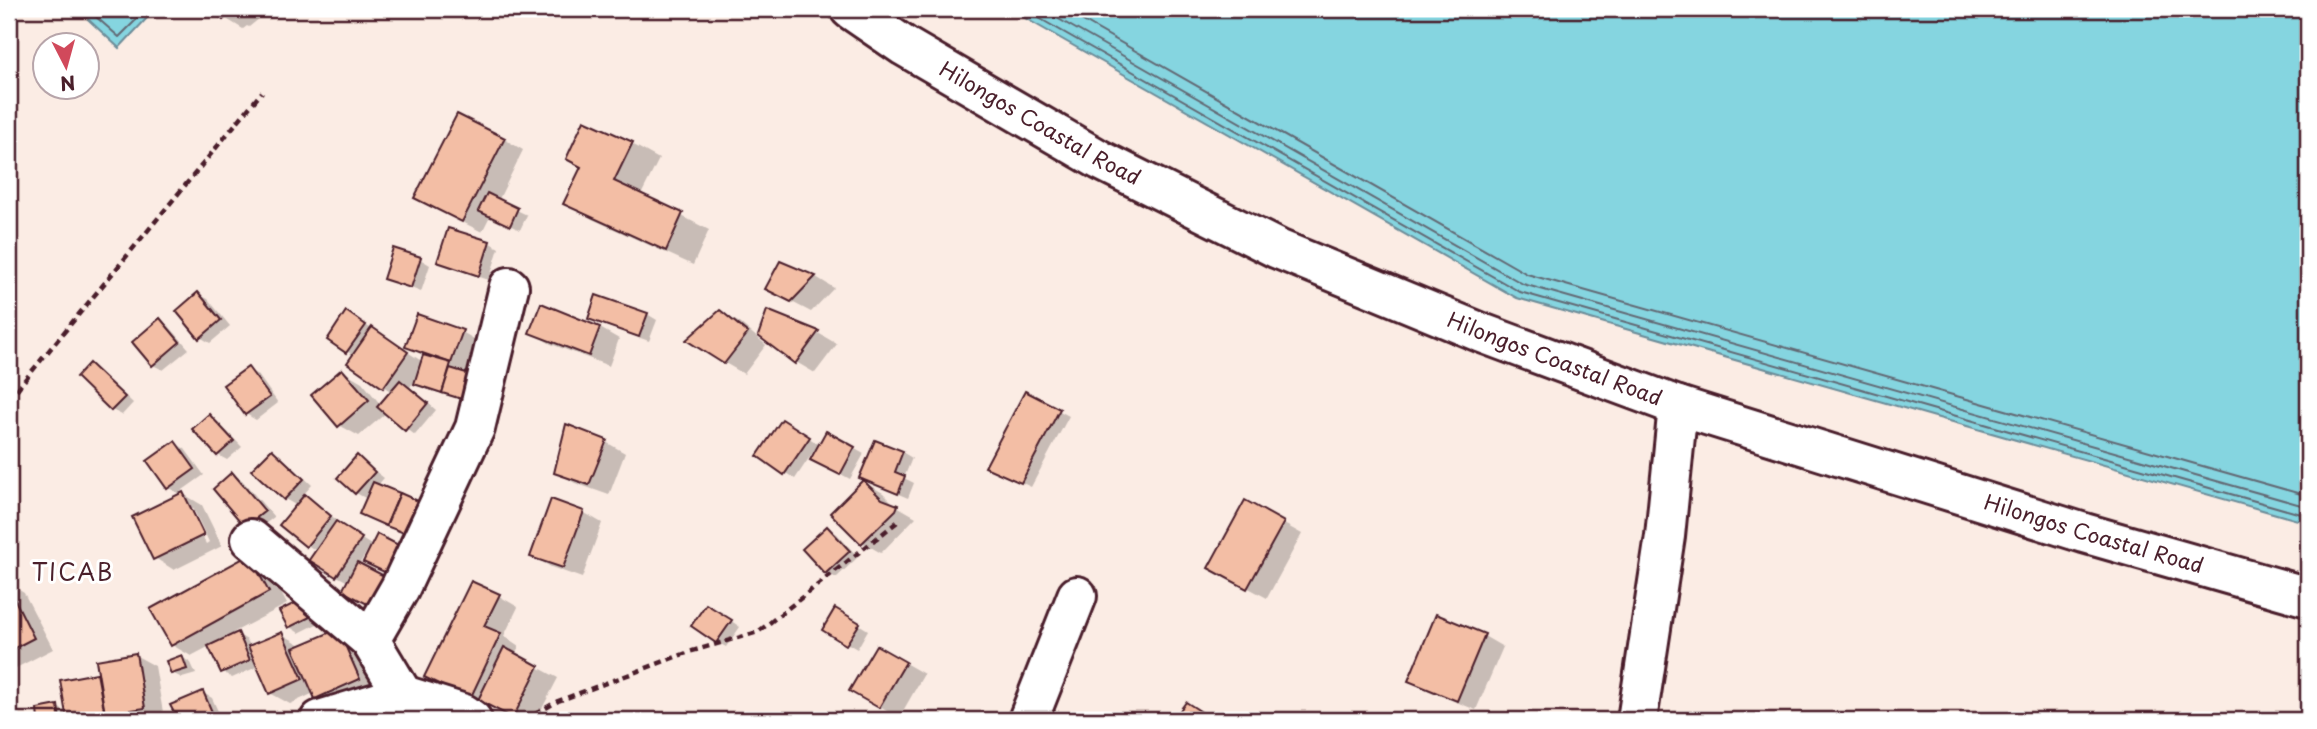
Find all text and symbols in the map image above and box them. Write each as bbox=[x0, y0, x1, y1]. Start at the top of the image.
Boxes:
north arrow bbox=[32, 32, 102, 102]
street label: Hilongos Coastal Road bbox=[934, 52, 1147, 192]
text: N bbox=[59, 69, 77, 99]
street label: Hilongos Coastal Road bbox=[1443, 302, 1667, 413]
street label: Hilongos Coastal Road bbox=[1980, 485, 2208, 580]
district label: TICAB bbox=[32, 554, 114, 589]

